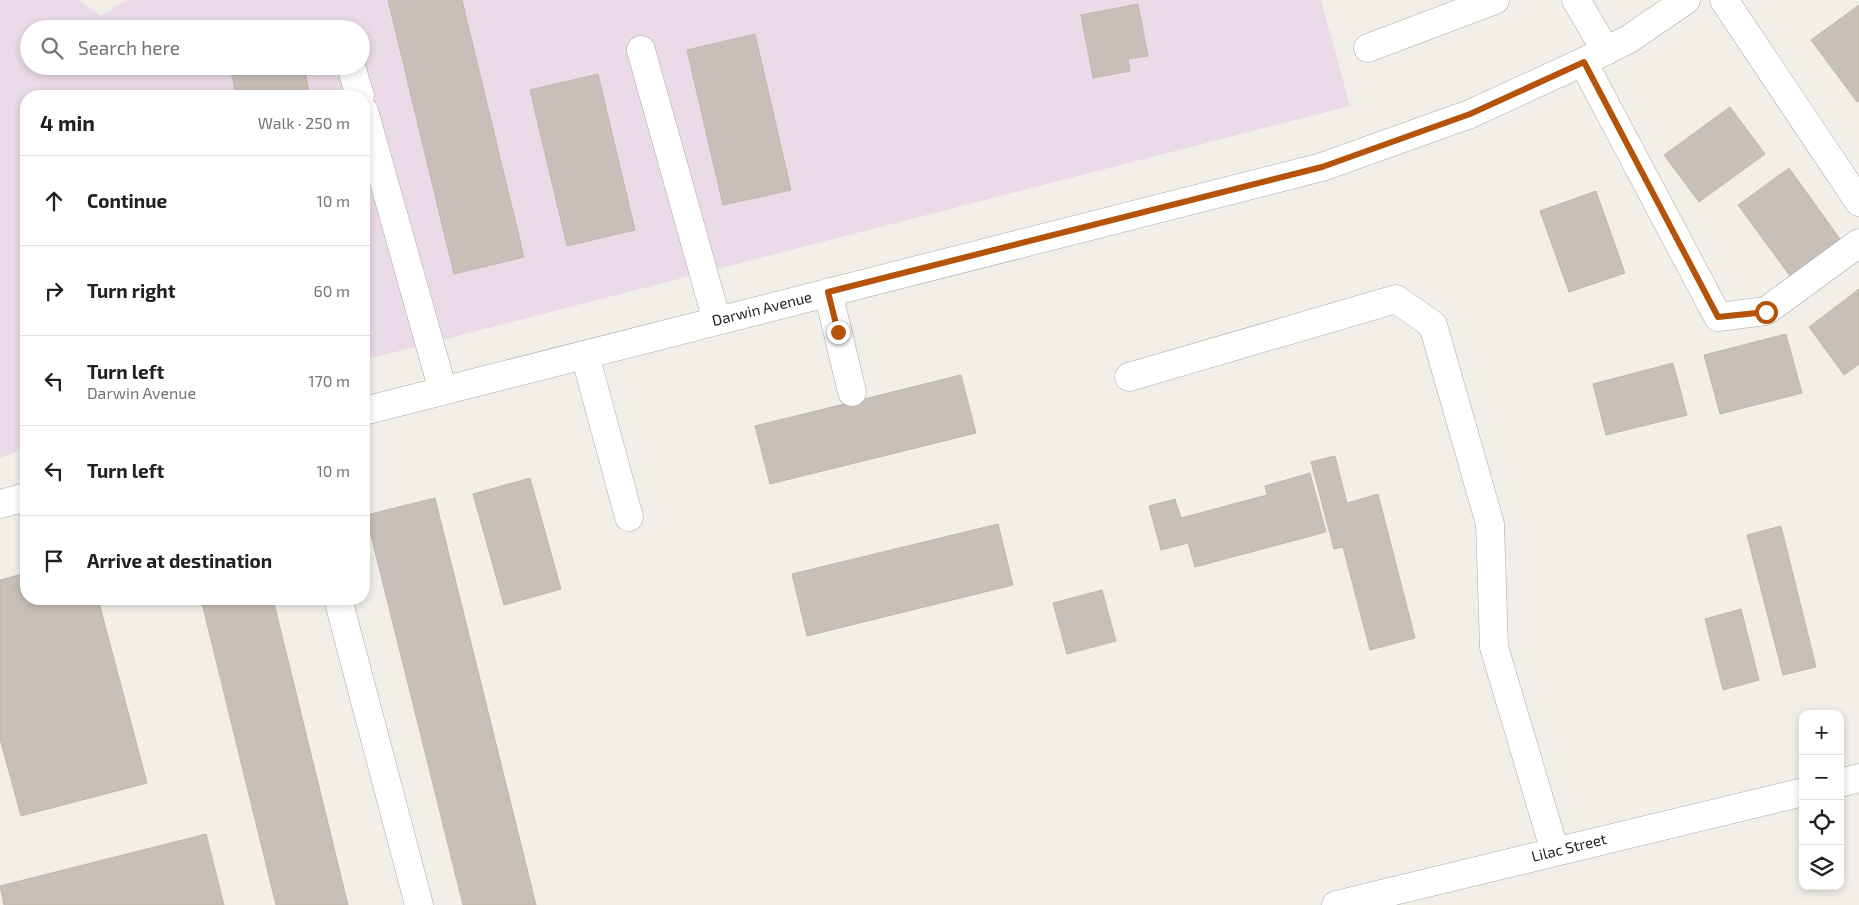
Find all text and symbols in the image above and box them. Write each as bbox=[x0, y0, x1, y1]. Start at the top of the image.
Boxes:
search box bbox=[20, 20, 370, 75]
icon: search bbox=[38, 34, 66, 62]
text: Search here bbox=[78, 36, 180, 59]
text: 4 min bbox=[40, 110, 95, 135]
text: Walk · 250 m bbox=[258, 113, 350, 132]
icon: ahead bbox=[40, 187, 68, 215]
text: Continue bbox=[87, 189, 167, 212]
text: 10 m bbox=[316, 191, 350, 210]
icon: right bbox=[40, 277, 68, 305]
text: Turn right bbox=[87, 279, 175, 302]
text: 60 m bbox=[314, 281, 350, 300]
street label: Darwin Avenue bbox=[710, 287, 814, 329]
route start bbox=[1755, 301, 1778, 324]
route end bbox=[827, 321, 850, 344]
text: Turn left bbox=[87, 360, 164, 383]
icon: left bbox=[40, 367, 68, 395]
text: 170 m bbox=[308, 371, 350, 390]
text: Darwin Avenue bbox=[87, 383, 196, 402]
icon: left bbox=[40, 457, 68, 485]
text: Turn left bbox=[87, 459, 164, 482]
text: 10 m bbox=[316, 461, 350, 480]
icon: arrive bbox=[40, 547, 68, 575]
text: Arrive at destination bbox=[87, 549, 272, 572]
map controls bbox=[1799, 710, 1844, 890]
button: + bbox=[1799, 710, 1844, 755]
button: − bbox=[1799, 755, 1844, 800]
button: locate bbox=[1799, 800, 1844, 845]
street label: Lilac Street bbox=[1529, 829, 1608, 865]
button: layers bbox=[1799, 845, 1844, 890]

